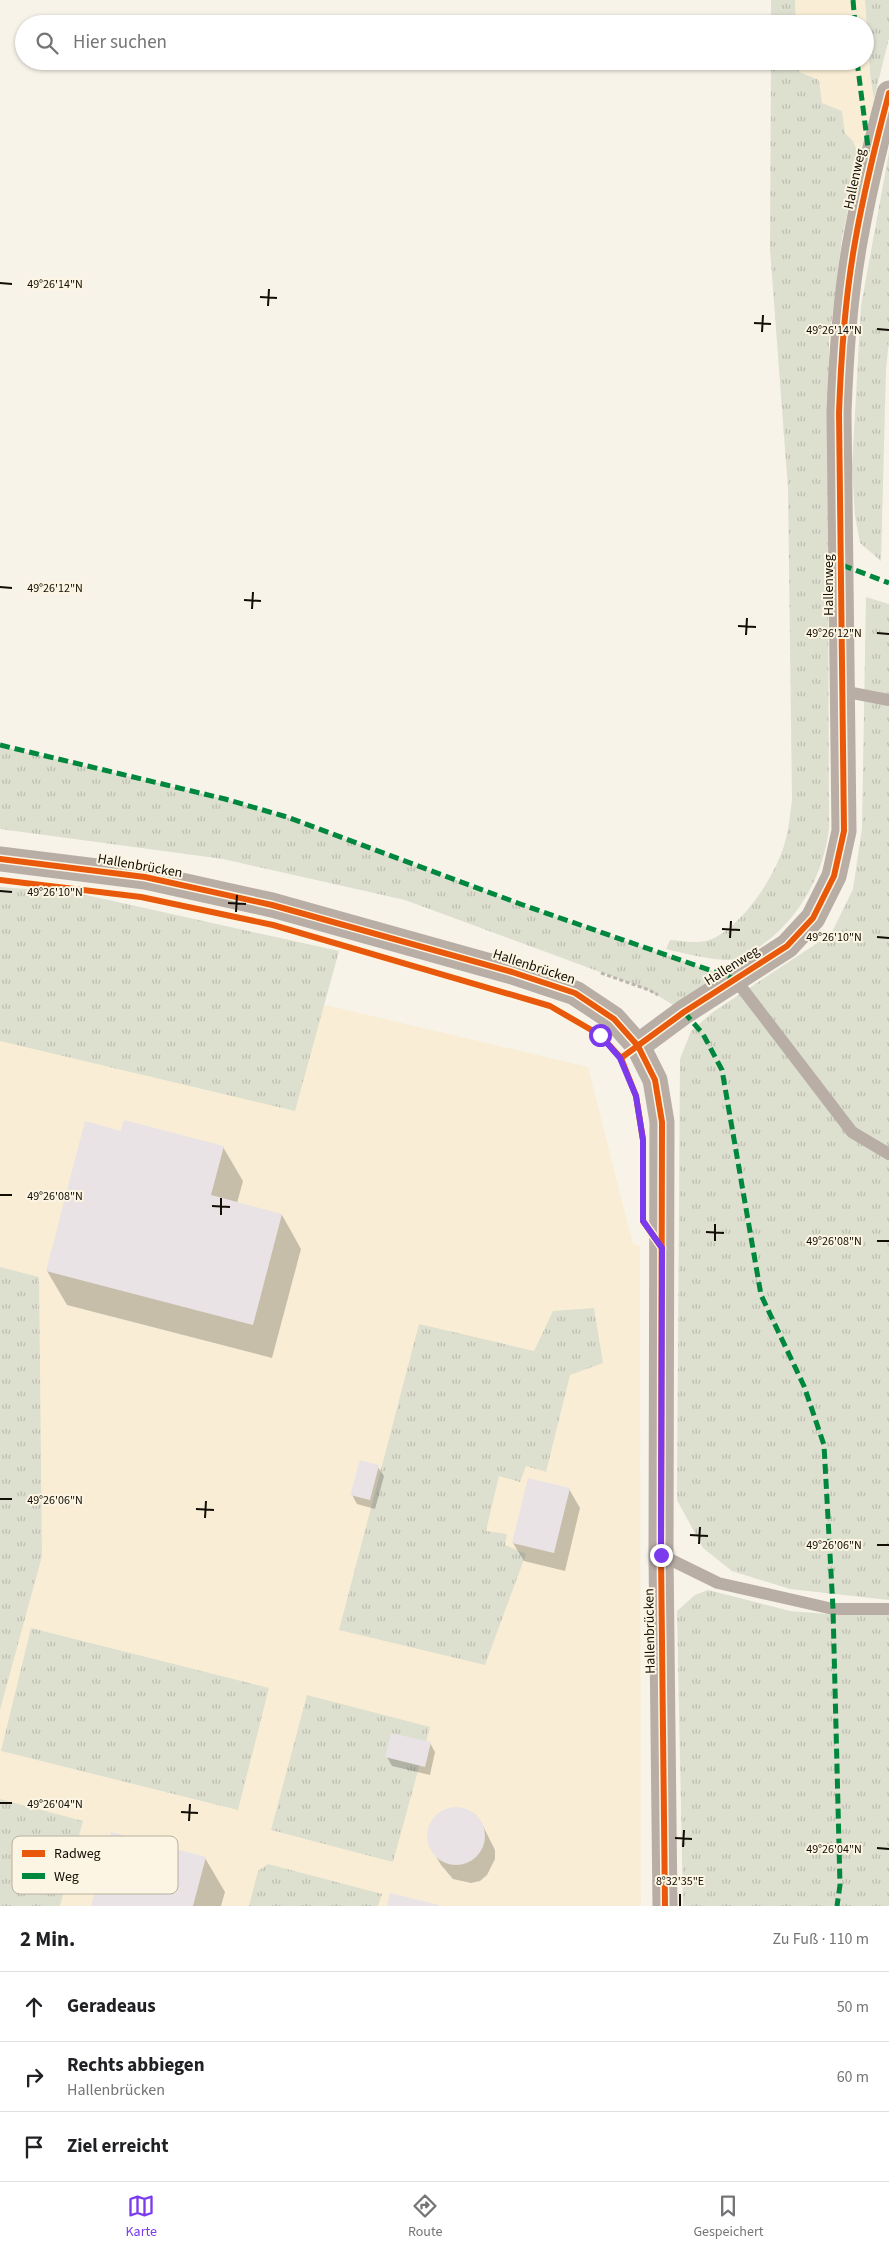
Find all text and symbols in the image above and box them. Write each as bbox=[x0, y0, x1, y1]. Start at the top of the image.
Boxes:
search box bbox=[15, 15, 874, 70]
icon: search bbox=[33, 29, 61, 57]
text: Hier suchen bbox=[73, 29, 167, 56]
street label: Hallenweg bbox=[839, 147, 871, 211]
text: 49°26'14"N bbox=[27, 276, 83, 293]
text: 49°26'14"N bbox=[806, 322, 862, 339]
street label: Hallenweg bbox=[819, 554, 839, 616]
text: 49°26'12"N bbox=[27, 580, 83, 597]
text: 49°26'12"N bbox=[806, 625, 862, 642]
street label: Hallenbrücken bbox=[96, 849, 184, 883]
text: 49°26'10"N bbox=[27, 884, 83, 901]
text: 49°26'10"N bbox=[806, 929, 862, 946]
street label: Hallenweg bbox=[700, 941, 764, 991]
street label: Hallenbrücken bbox=[490, 944, 578, 990]
route start bbox=[589, 1024, 612, 1047]
text: 49°26'08"N bbox=[27, 1188, 83, 1205]
text: 49°26'08"N bbox=[806, 1233, 862, 1250]
text: 49°26'06"N bbox=[27, 1492, 83, 1509]
text: 49°26'06"N bbox=[806, 1537, 862, 1554]
route end bbox=[650, 1544, 673, 1567]
street label: Hallenbrücken bbox=[639, 1588, 661, 1674]
text: 49°26'04"N bbox=[27, 1796, 83, 1813]
legend bbox=[12, 1836, 178, 1894]
text: 49°26'04"N bbox=[806, 1841, 862, 1858]
text: Radweg bbox=[54, 1844, 101, 1864]
text: Weg bbox=[54, 1867, 79, 1887]
text: 8°32'35"E bbox=[656, 1873, 704, 1890]
text: 2 Min. bbox=[20, 1924, 75, 1954]
text: Zu Fuß · 110 m bbox=[773, 1928, 869, 1950]
icon: ahead bbox=[20, 1993, 48, 2021]
text: Geradeaus bbox=[67, 1993, 156, 2020]
text: 50 m bbox=[837, 1996, 869, 2018]
text: Rechts abbiegen bbox=[67, 2052, 205, 2079]
icon: right bbox=[20, 2063, 48, 2091]
text: 60 m bbox=[837, 2066, 869, 2088]
text: Hallenbrücken bbox=[67, 2079, 165, 2101]
icon: arrive bbox=[20, 2133, 48, 2161]
text: Ziel erreicht bbox=[67, 2133, 168, 2160]
tab: Karte bbox=[125, 2192, 157, 2242]
tab: Route bbox=[408, 2192, 442, 2242]
tab: Gespeichert bbox=[693, 2192, 764, 2242]

